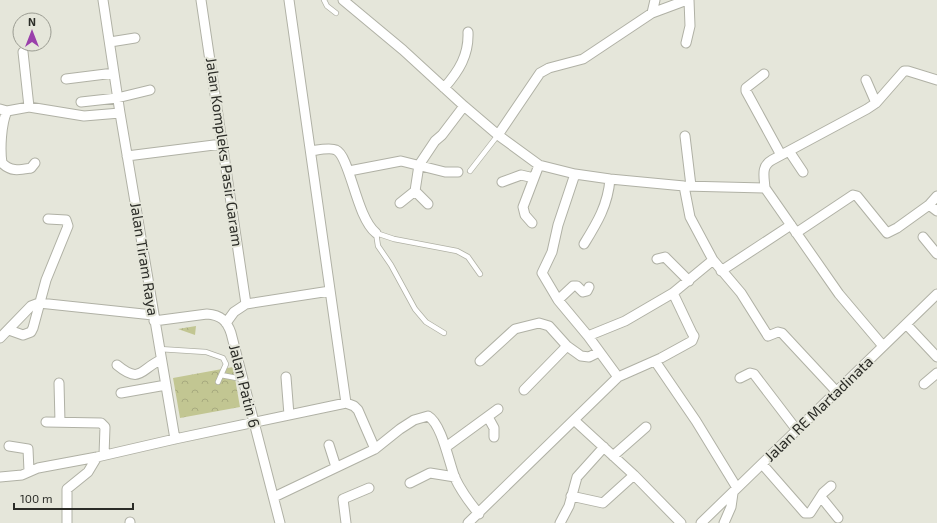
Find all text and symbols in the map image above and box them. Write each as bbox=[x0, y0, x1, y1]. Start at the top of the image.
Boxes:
north arrow bbox=[12, 12, 52, 52]
text: N bbox=[28, 15, 36, 28]
street label: Jalan Kompleks Pasir Garam bbox=[203, 56, 247, 248]
street label: Jalan Tiram Raya bbox=[127, 201, 163, 317]
street label: Jalan Patin 6 bbox=[226, 342, 264, 429]
street label: Jalan RE Martadinata bbox=[760, 352, 876, 465]
scale bar bbox=[14, 485, 133, 511]
text: 100 m bbox=[20, 491, 52, 505]

